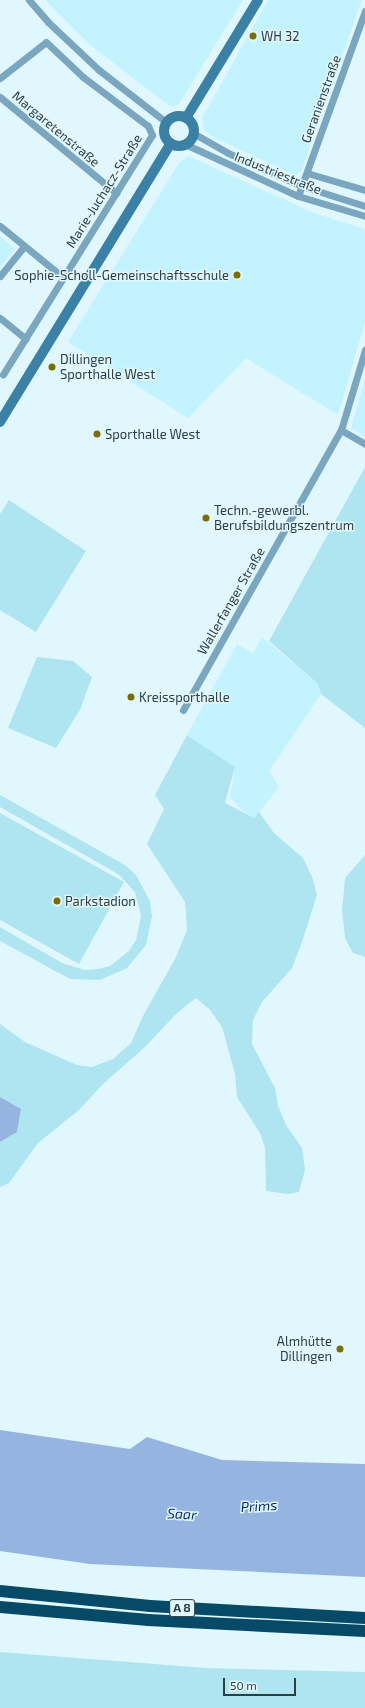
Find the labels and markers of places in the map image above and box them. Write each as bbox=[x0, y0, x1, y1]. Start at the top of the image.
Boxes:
place label: WH 32 bbox=[261, 28, 299, 44]
marker: WH 32 bbox=[248, 31, 258, 41]
place label: Sophie-Scholl-Gemeinschaftsschule bbox=[14, 267, 229, 283]
marker: Sophie-Scholl-Gemeinschaftsschule bbox=[232, 270, 242, 280]
place label: Dillingen Sporthalle West bbox=[60, 352, 155, 383]
marker: Dillingen Sporthalle West bbox=[47, 362, 57, 372]
place label: Sporthalle West bbox=[105, 426, 200, 442]
marker: Sporthalle West bbox=[92, 429, 102, 439]
place label: Techn.-gewerbl. Berufsbildungszentrum bbox=[214, 503, 354, 534]
marker: Techn.-gewerbl. Berufsbildungszentrum bbox=[201, 513, 211, 523]
place label: Kreissporthalle bbox=[139, 689, 230, 705]
marker: Kreissporthalle bbox=[126, 692, 136, 702]
place label: Parkstadion bbox=[65, 893, 136, 909]
marker: Parkstadion bbox=[52, 896, 62, 906]
place label: Almhütte Dillingen bbox=[277, 1334, 332, 1365]
marker: Almhütte Dillingen bbox=[335, 1344, 345, 1354]

